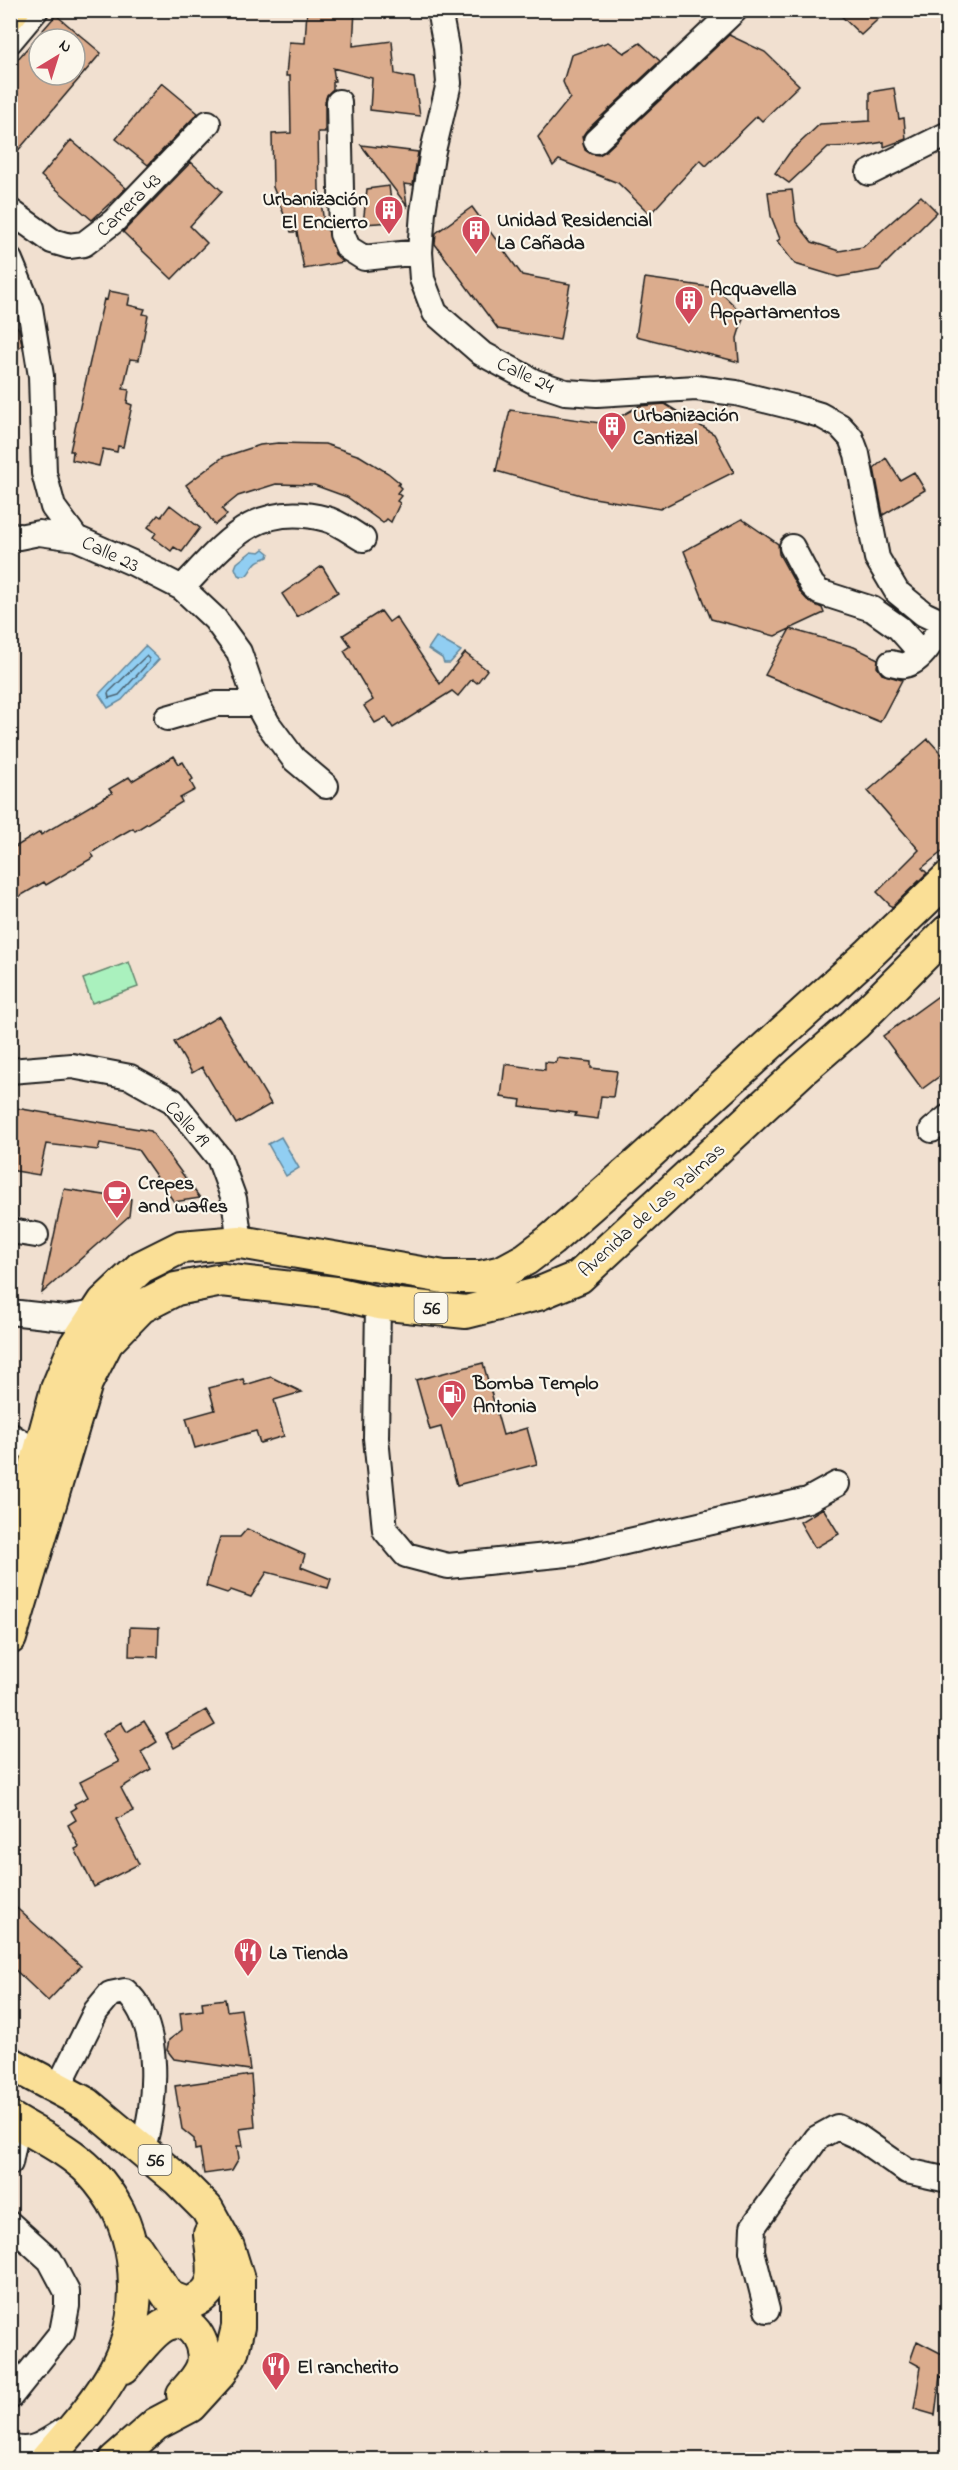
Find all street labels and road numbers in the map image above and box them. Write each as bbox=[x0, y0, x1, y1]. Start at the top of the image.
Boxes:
street label: Carrera 43 bbox=[90, 167, 169, 245]
street label: Calle 24 bbox=[491, 350, 559, 402]
street label: Calle 23 bbox=[76, 529, 144, 581]
street label: Calle 19 bbox=[157, 1095, 215, 1155]
street label: Avenida de Las Palmas bbox=[572, 1137, 733, 1285]
road number: 56 bbox=[414, 1293, 448, 1323]
road number: 56 bbox=[138, 2145, 172, 2175]

